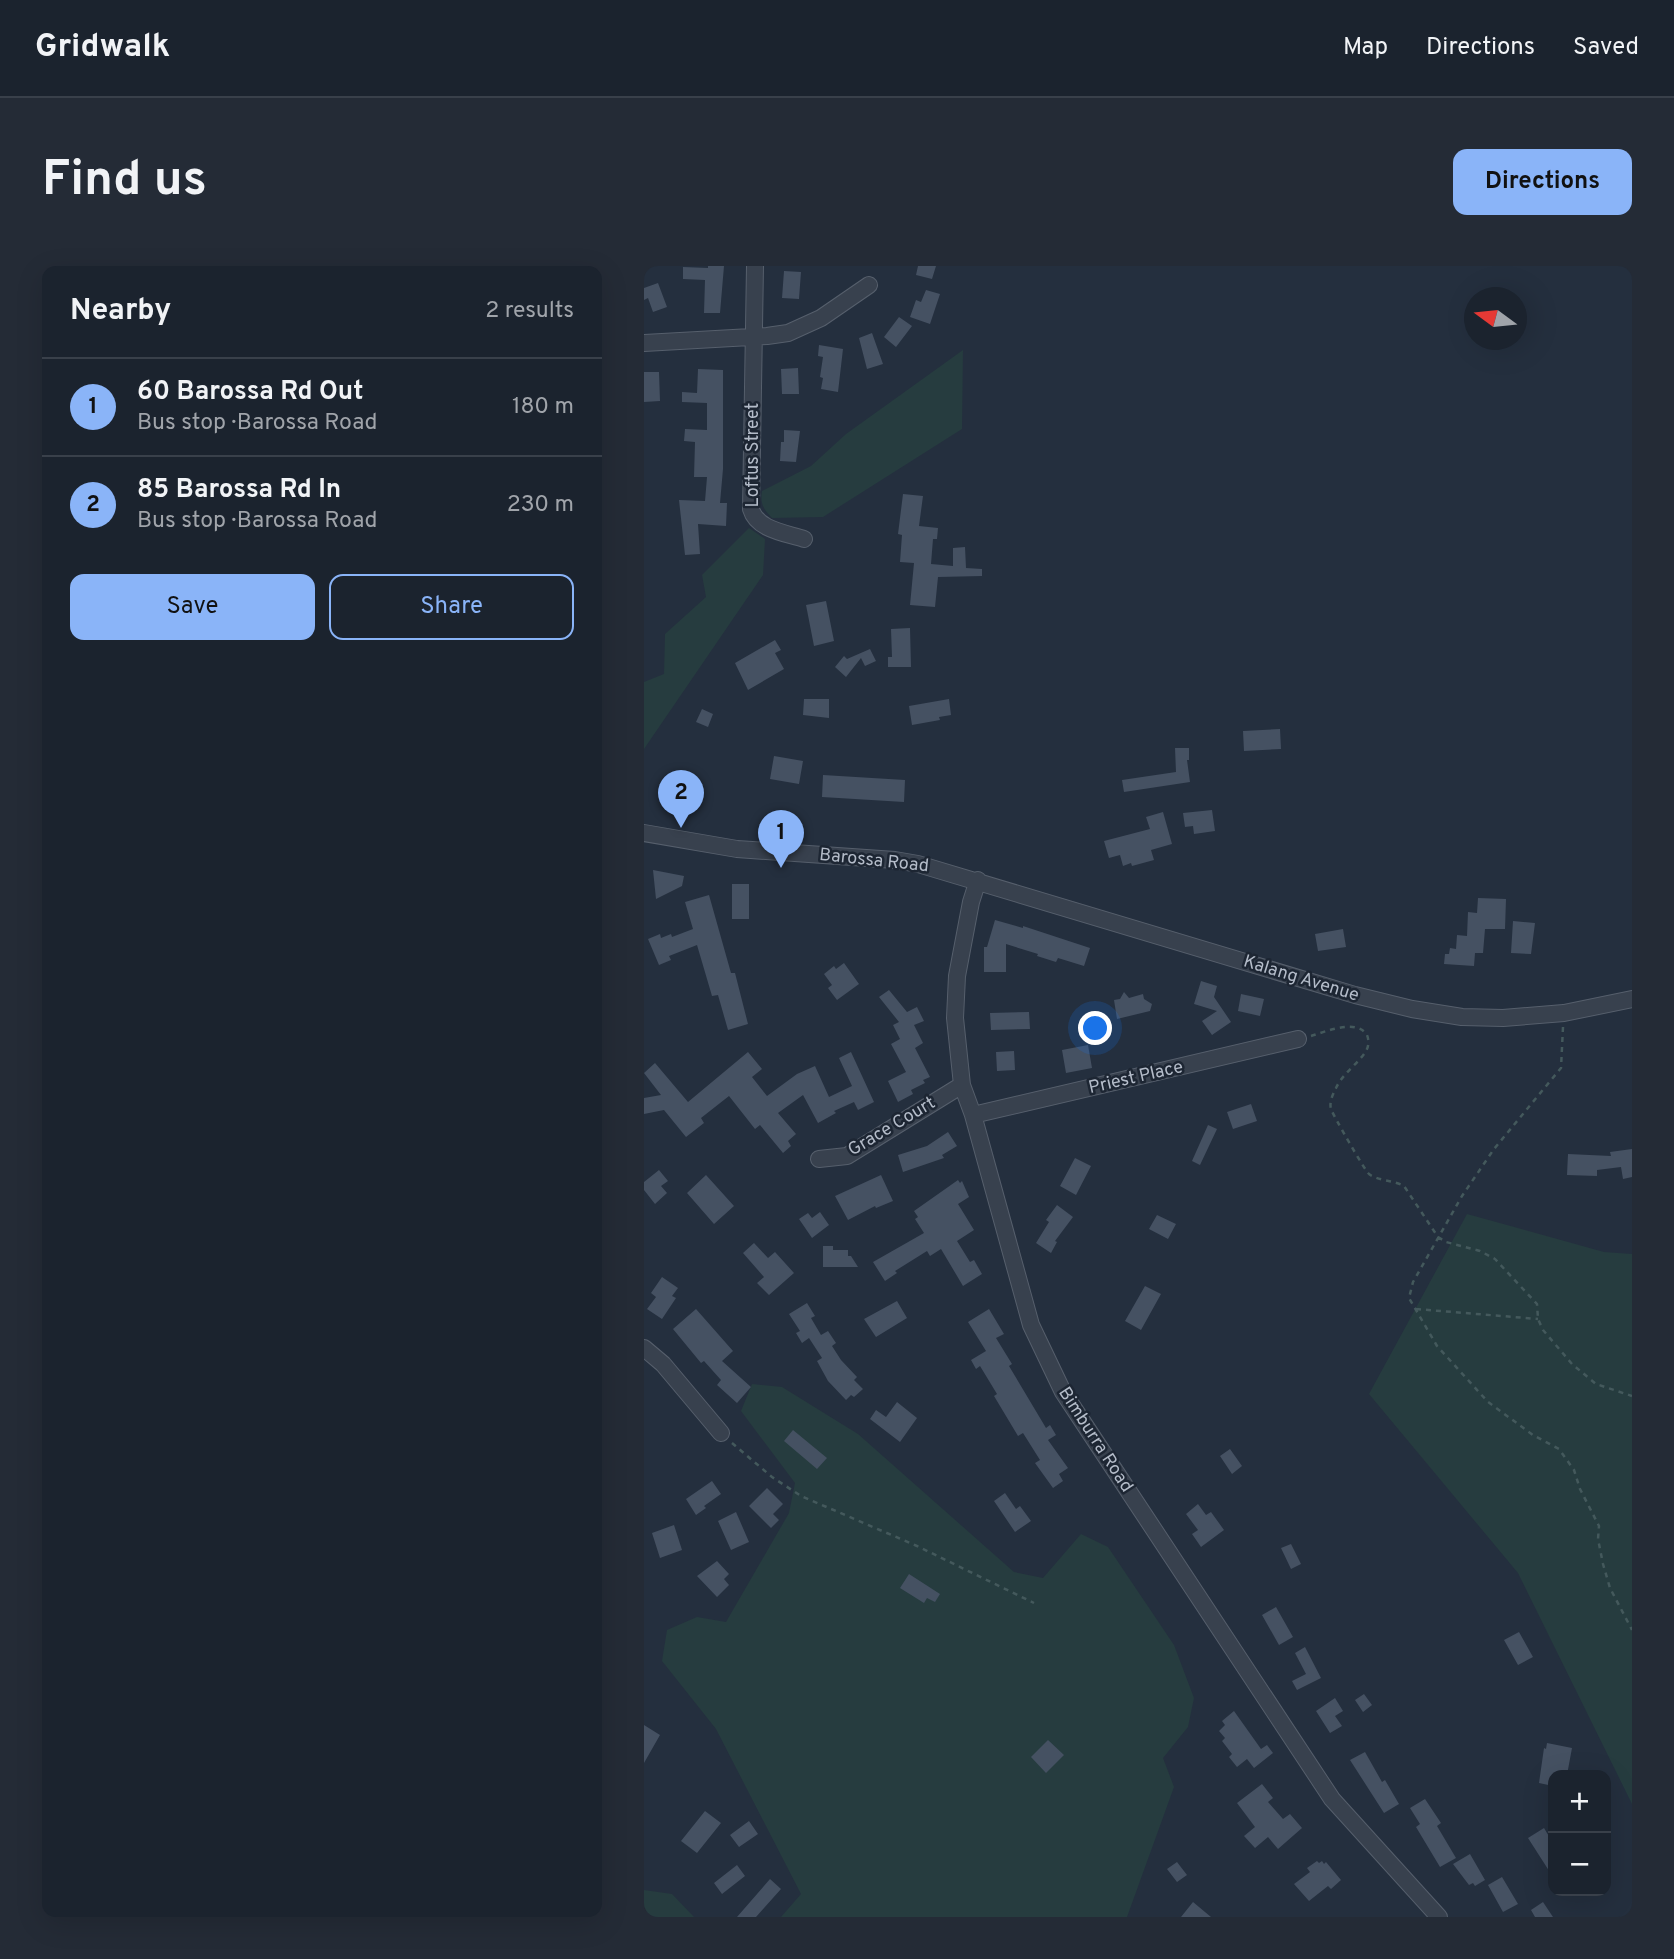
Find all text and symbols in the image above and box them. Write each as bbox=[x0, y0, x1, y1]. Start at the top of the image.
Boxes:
text: Gridwalk bbox=[35, 27, 170, 69]
text: Map bbox=[1343, 33, 1388, 63]
text: Directions bbox=[1426, 33, 1535, 63]
text: Saved bbox=[1573, 33, 1639, 63]
button: Directions bbox=[1453, 149, 1632, 215]
text: Find us bbox=[42, 151, 207, 213]
north arrow bbox=[1464, 287, 1527, 350]
text: Nearby bbox=[70, 293, 171, 330]
text: 2 results bbox=[485, 297, 574, 326]
text: 60 Barossa Rd Out bbox=[137, 376, 363, 409]
text: 1 bbox=[88, 393, 98, 422]
text: 180 m bbox=[512, 393, 574, 422]
street label: Loftus Street bbox=[742, 403, 765, 507]
text: Bus stop · Barossa Road bbox=[137, 409, 378, 438]
text: 85 Barossa Rd In bbox=[137, 474, 341, 507]
text: 2 bbox=[86, 491, 100, 520]
text: 230 m bbox=[507, 491, 574, 520]
text: Bus stop · Barossa Road bbox=[137, 507, 378, 536]
button: Save bbox=[70, 574, 315, 640]
button: Share bbox=[329, 574, 574, 640]
pin: 2 bbox=[658, 770, 704, 828]
pin: 1 bbox=[758, 810, 804, 868]
street label: Barossa Road bbox=[818, 844, 930, 878]
street label: Kalang Avenue bbox=[1240, 950, 1362, 1008]
your location bbox=[1078, 1011, 1112, 1045]
street label: Priest Place bbox=[1087, 1056, 1185, 1100]
street label: Grace Court bbox=[844, 1092, 940, 1162]
street label: Bimburra Road bbox=[1052, 1383, 1138, 1497]
map controls bbox=[1548, 1770, 1611, 1896]
button: + bbox=[1548, 1770, 1611, 1833]
button: − bbox=[1548, 1833, 1611, 1896]

